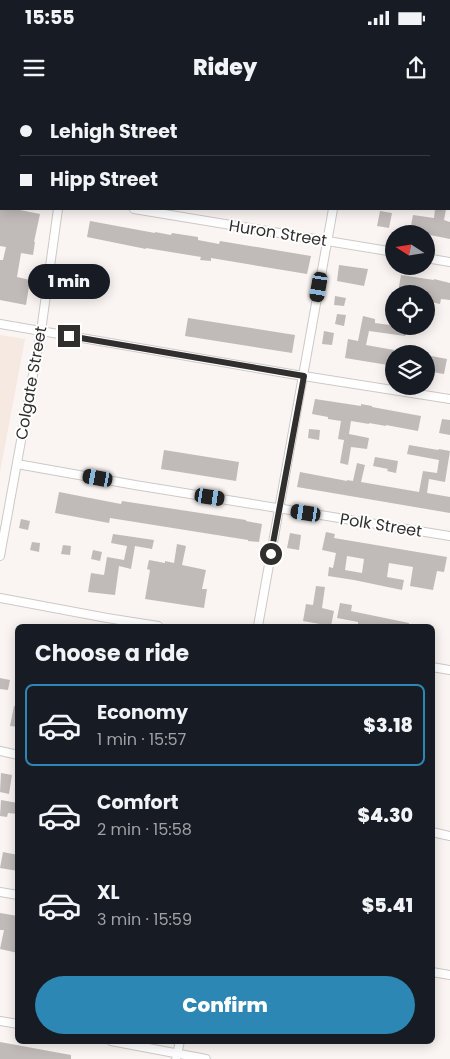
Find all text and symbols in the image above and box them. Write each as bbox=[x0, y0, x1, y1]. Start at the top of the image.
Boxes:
text: 15:55 bbox=[25, 4, 75, 31]
text: Ridey bbox=[193, 52, 257, 83]
icon: menu bbox=[20, 54, 48, 82]
icon: share bbox=[402, 54, 430, 82]
text: Lehigh Street bbox=[50, 118, 178, 145]
text: Hipp Street bbox=[50, 166, 158, 193]
street label: Huron Street bbox=[227, 214, 329, 252]
north arrow bbox=[385, 225, 435, 275]
map controls bbox=[385, 225, 435, 395]
callout: 1 min bbox=[28, 264, 110, 298]
text: 1 min bbox=[48, 270, 90, 293]
car bbox=[309, 271, 328, 303]
button: locate bbox=[385, 285, 435, 335]
street label: Colgate Street bbox=[10, 324, 52, 442]
route end bbox=[58, 325, 80, 347]
button: layers bbox=[385, 345, 435, 395]
car bbox=[81, 468, 114, 488]
car bbox=[194, 487, 225, 507]
car bbox=[290, 503, 321, 523]
street label: Polk Street bbox=[338, 507, 424, 543]
route start bbox=[260, 543, 282, 565]
text: Choose a ride bbox=[35, 638, 189, 669]
text: Economy bbox=[97, 699, 188, 726]
icon: car bbox=[37, 703, 82, 748]
text: $3.18 bbox=[363, 712, 413, 739]
text: 1 min · 15:57 bbox=[97, 728, 186, 751]
text: Comfort bbox=[97, 789, 179, 816]
icon: car bbox=[37, 793, 82, 838]
text: $4.30 bbox=[358, 802, 413, 829]
text: 2 min · 15:58 bbox=[97, 818, 192, 841]
text: XL bbox=[97, 879, 120, 906]
icon: car bbox=[37, 883, 82, 928]
text: $5.41 bbox=[362, 892, 413, 919]
text: 3 min · 15:59 bbox=[97, 908, 192, 931]
button: Confirm bbox=[35, 976, 415, 1034]

